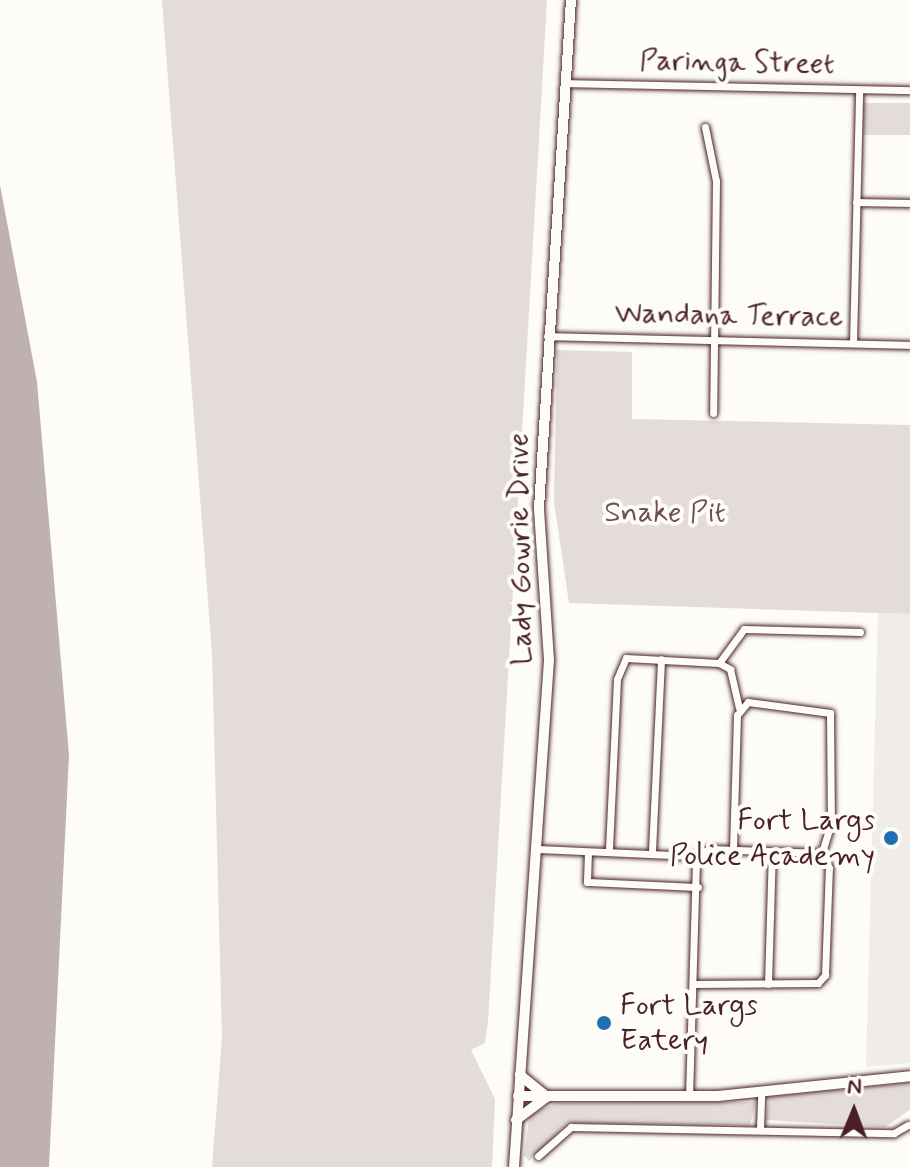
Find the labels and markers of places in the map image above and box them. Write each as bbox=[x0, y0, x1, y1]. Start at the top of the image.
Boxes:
place label: Fort Largs Police Academy bbox=[673, 803, 875, 874]
marker: Fort Largs Police Academy bbox=[882, 829, 900, 847]
place label: Fort Largs Eatery bbox=[620, 988, 758, 1058]
marker: Fort Largs Eatery bbox=[595, 1014, 613, 1032]

